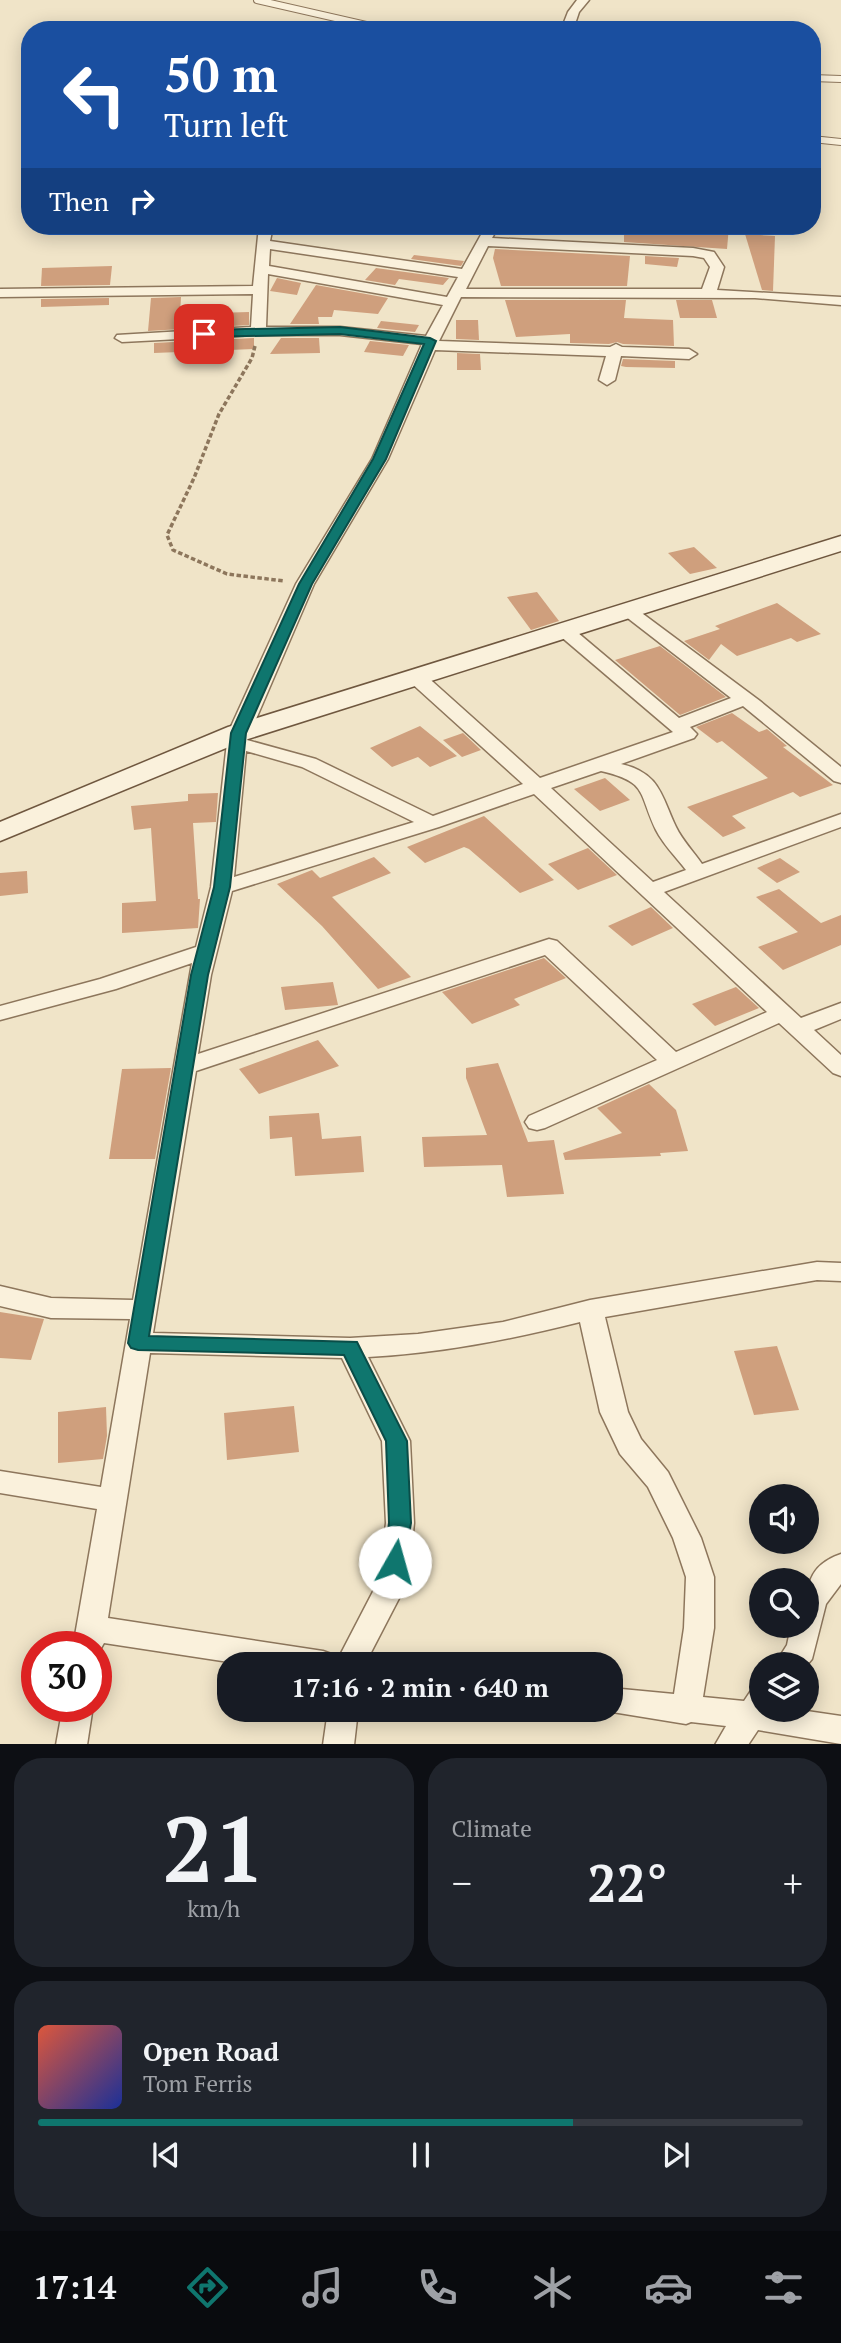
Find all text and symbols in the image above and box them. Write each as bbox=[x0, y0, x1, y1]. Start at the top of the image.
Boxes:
text: 50 m bbox=[164, 41, 278, 106]
icon: left bbox=[49, 49, 140, 140]
text: Turn left bbox=[164, 104, 288, 146]
icon: right bbox=[123, 182, 161, 220]
text: Then bbox=[49, 184, 109, 218]
pin bbox=[174, 304, 234, 364]
icon: arrive bbox=[185, 315, 223, 353]
map controls bbox=[749, 1484, 819, 1722]
button: sound bbox=[749, 1484, 819, 1554]
position arrow bbox=[358, 1525, 432, 1599]
button: search bbox=[749, 1568, 819, 1638]
speed limit sign: 30 bbox=[21, 1631, 112, 1722]
button: layers bbox=[749, 1652, 819, 1722]
text: 17:16 · 2 min · 640 m bbox=[291, 1670, 549, 1704]
text: 21 bbox=[162, 1787, 265, 1908]
text: Climate bbox=[452, 1813, 532, 1844]
text: 22° bbox=[587, 1848, 667, 1917]
text: − bbox=[452, 1858, 472, 1908]
text: + bbox=[783, 1858, 803, 1908]
text: km/h bbox=[187, 1893, 240, 1924]
text: Open Road bbox=[143, 2034, 279, 2068]
text: Tom Ferris bbox=[143, 2068, 253, 2099]
icon: previous bbox=[147, 2136, 185, 2174]
icon: pause bbox=[402, 2136, 440, 2174]
icon: next bbox=[657, 2136, 695, 2174]
icon: directions bbox=[183, 2263, 232, 2312]
icon: music bbox=[298, 2263, 347, 2312]
icon: phone bbox=[413, 2263, 462, 2312]
icon: climate bbox=[528, 2263, 577, 2312]
icon: car bbox=[644, 2263, 693, 2312]
icon: filters bbox=[759, 2263, 808, 2312]
text: 17:14 bbox=[33, 2266, 116, 2308]

